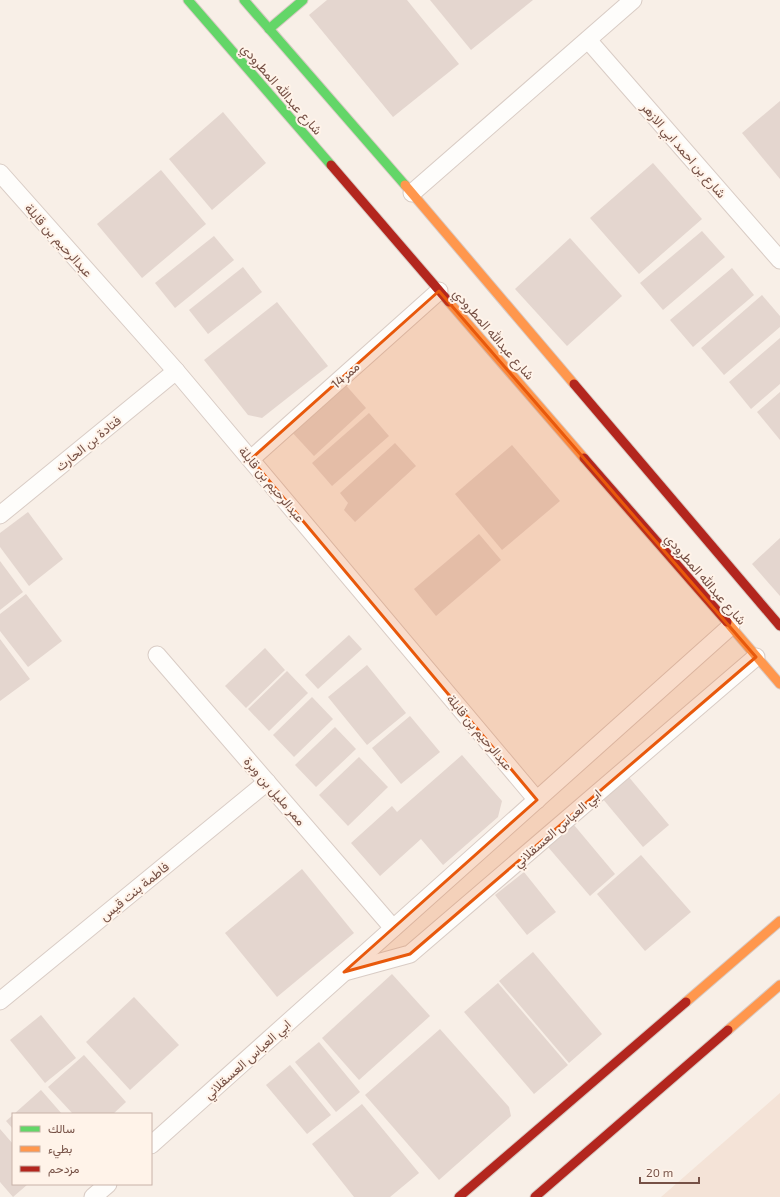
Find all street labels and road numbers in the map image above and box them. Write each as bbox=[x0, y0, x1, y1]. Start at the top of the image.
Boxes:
street label: شارع عبدالله المطرودي bbox=[236, 40, 326, 140]
street label: شارع بن احمد ابي الازهر bbox=[635, 98, 730, 203]
street label: عبدالرحيم بن قابلة bbox=[21, 200, 96, 281]
street label: شارع عبدالله المطرودي bbox=[448, 285, 538, 385]
street label: ممر14 bbox=[328, 358, 363, 393]
street label: فتادة بن الحارث bbox=[52, 412, 125, 475]
street label: عبدالرحيم بن قابلة bbox=[235, 443, 308, 526]
street label: شارع عبدالله المطرودي bbox=[660, 530, 750, 630]
street label: عبدالرحيم بن قابلة bbox=[443, 691, 516, 774]
street label: ممر مليل بن وبرة bbox=[240, 753, 309, 829]
street label: ابي العباس العسقلاني bbox=[510, 785, 606, 873]
street label: فاطمة بنت قيس bbox=[96, 858, 173, 925]
street label: ابي العباس العسقلاني bbox=[200, 1016, 296, 1104]

